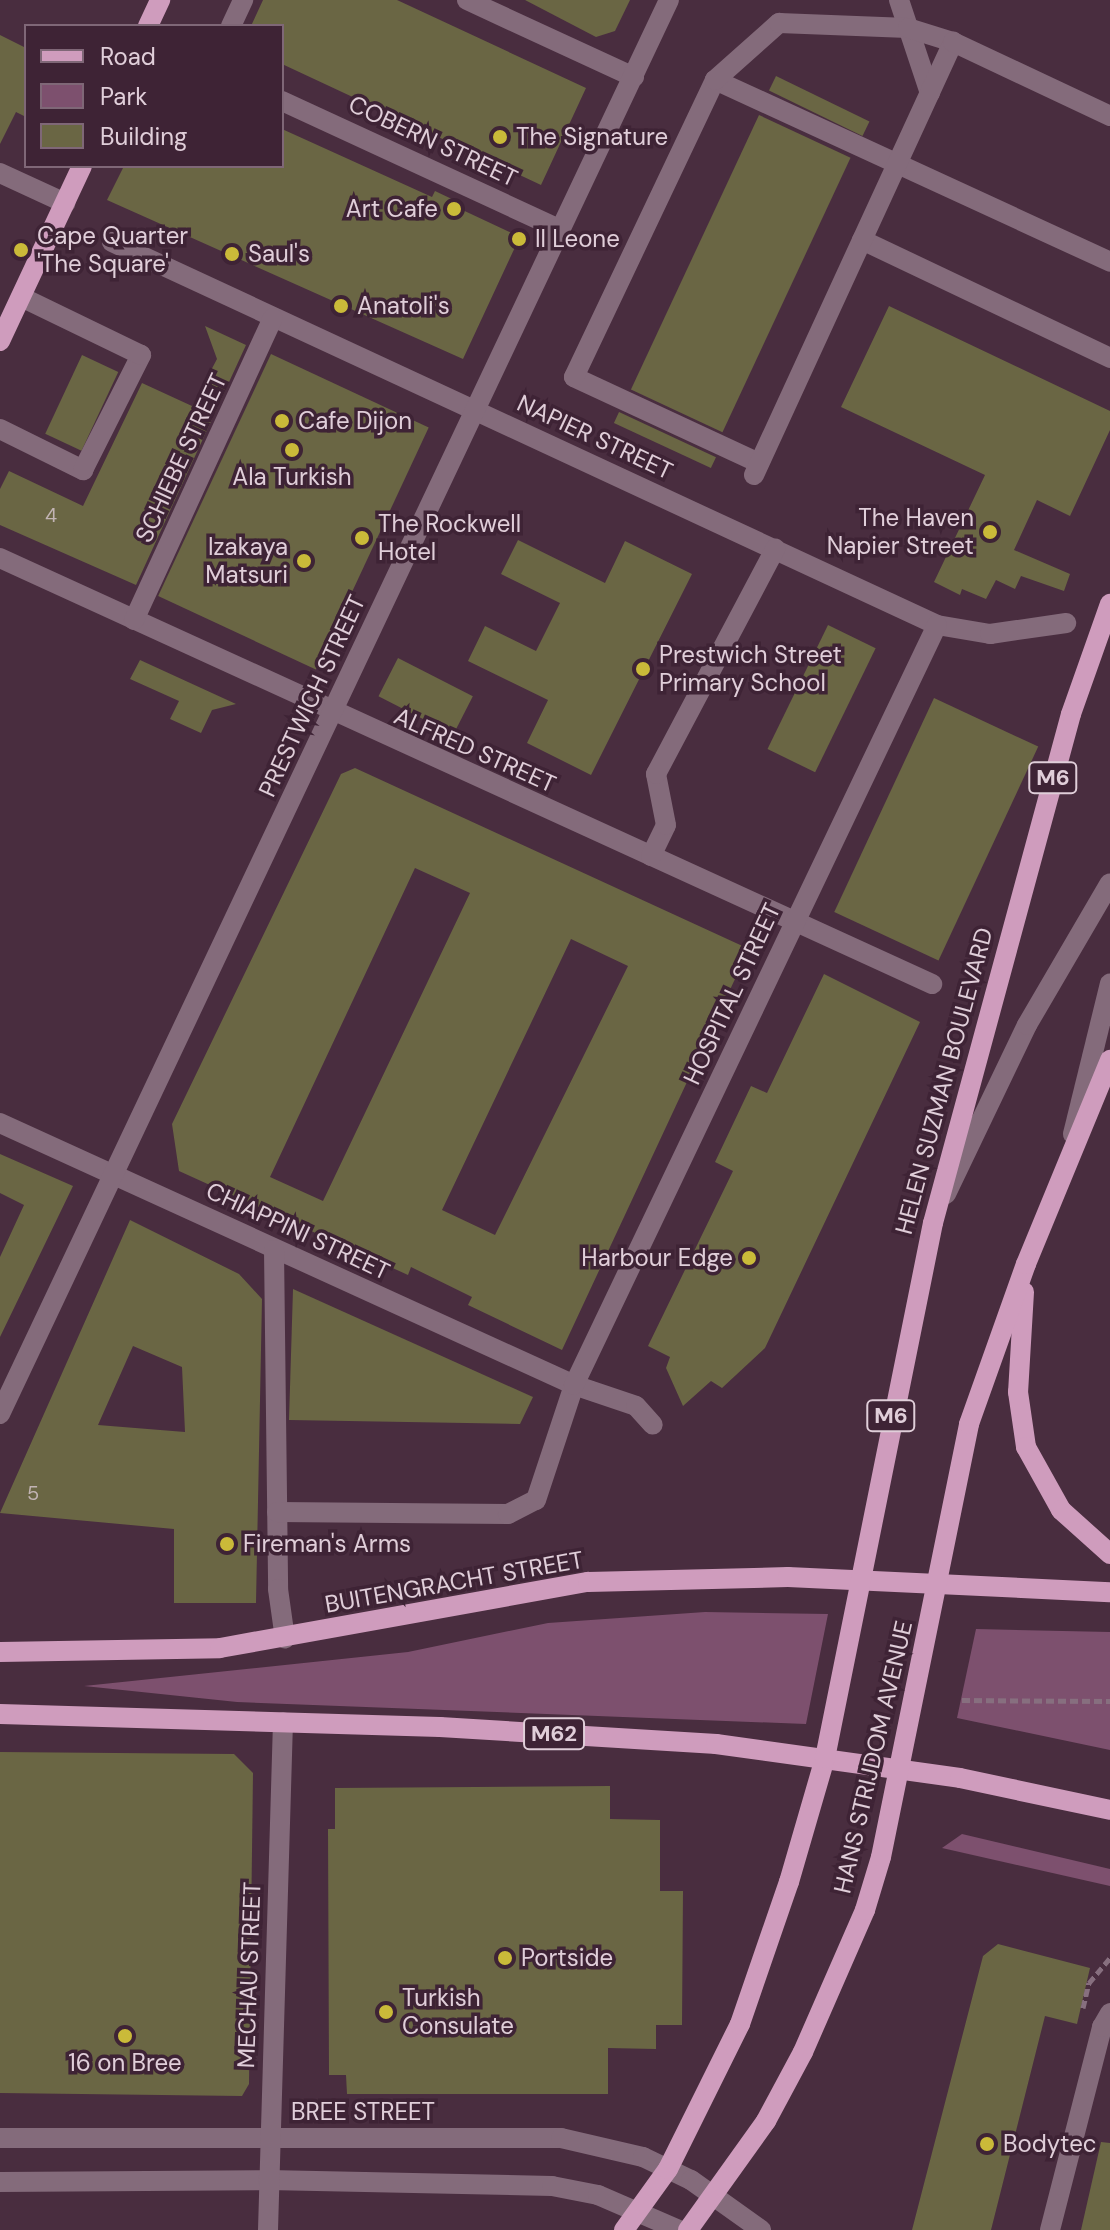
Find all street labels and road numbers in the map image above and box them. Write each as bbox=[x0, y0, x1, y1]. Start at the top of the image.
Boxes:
street label: COBERN STREET bbox=[344, 89, 522, 193]
street label: SCHIEBE STREET bbox=[129, 369, 233, 547]
street label: NAPIER STREET bbox=[513, 388, 677, 486]
street label: PRESTWICH STREET bbox=[253, 591, 371, 801]
street label: ALFRED STREET bbox=[390, 701, 560, 799]
road number: M6 bbox=[1027, 760, 1079, 796]
street label: HOSPITAL STREET bbox=[677, 899, 787, 1089]
street label: HELEN SUZMAN BOULEVARD bbox=[889, 925, 999, 1237]
street label: CHIAPPINI STREET bbox=[202, 1176, 394, 1286]
road number: M6 bbox=[865, 1398, 917, 1434]
street label: BUITENGRACHT STREET bbox=[322, 1545, 586, 1619]
street label: HANS STRIJDOM AVENUE bbox=[828, 1618, 918, 1896]
road number: M62 bbox=[522, 1716, 586, 1752]
street label: MECHAU STREET bbox=[231, 1881, 267, 2069]
street label: BREE STREET bbox=[291, 2098, 435, 2126]

